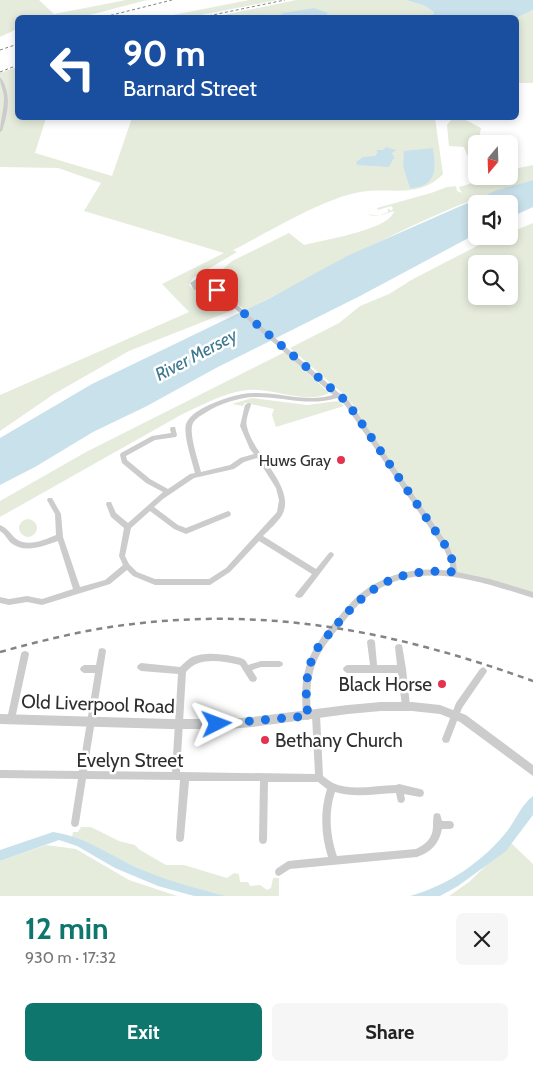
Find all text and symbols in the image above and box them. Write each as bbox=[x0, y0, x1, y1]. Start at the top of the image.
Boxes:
text: 90 m bbox=[123, 32, 206, 75]
icon: left bbox=[40, 35, 105, 100]
text: Barnard Street bbox=[123, 75, 257, 102]
north arrow bbox=[468, 135, 518, 185]
map controls bbox=[468, 135, 518, 305]
button: sound bbox=[468, 195, 518, 245]
button: search bbox=[468, 255, 518, 305]
pin bbox=[196, 269, 238, 311]
icon: arrive bbox=[203, 276, 231, 304]
water label: River Mersey bbox=[151, 324, 241, 386]
place label: Huws Gray bbox=[259, 451, 331, 470]
marker: Huws Gray bbox=[335, 454, 347, 466]
place label: Black Horse bbox=[339, 673, 432, 696]
marker: Black Horse bbox=[436, 678, 448, 690]
street label: Old Liverpool Road bbox=[21, 690, 175, 718]
position arrow bbox=[190, 697, 242, 749]
place label: Bethany Church bbox=[275, 729, 403, 752]
marker: Bethany Church bbox=[259, 734, 271, 746]
street label: Evelyn Street bbox=[77, 749, 184, 772]
text: 12 min bbox=[25, 910, 109, 947]
button: close bbox=[456, 913, 508, 965]
text: 930 m · 17:32 bbox=[25, 948, 116, 967]
button: Exit bbox=[25, 1003, 262, 1061]
button: Share bbox=[272, 1003, 508, 1061]

